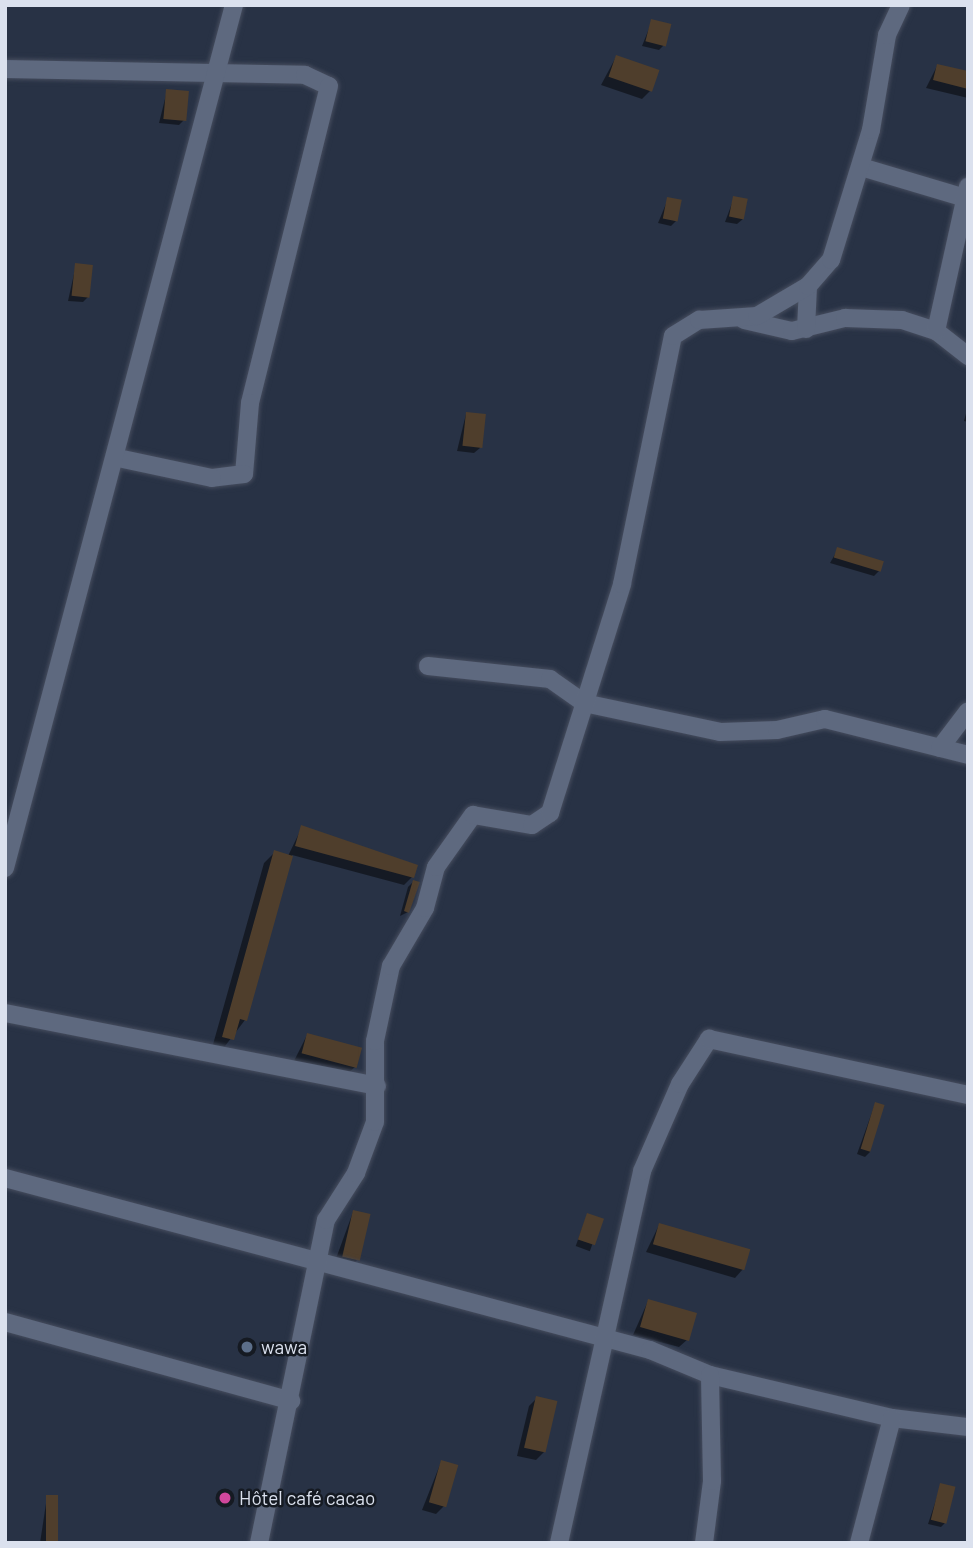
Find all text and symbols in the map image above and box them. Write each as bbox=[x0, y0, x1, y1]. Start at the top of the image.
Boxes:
place label: wawa bbox=[261, 1336, 307, 1358]
marker: wawa bbox=[239, 1339, 255, 1355]
place label: Hôtel café cacao bbox=[239, 1487, 375, 1509]
marker: Hôtel café cacao bbox=[217, 1490, 233, 1506]

